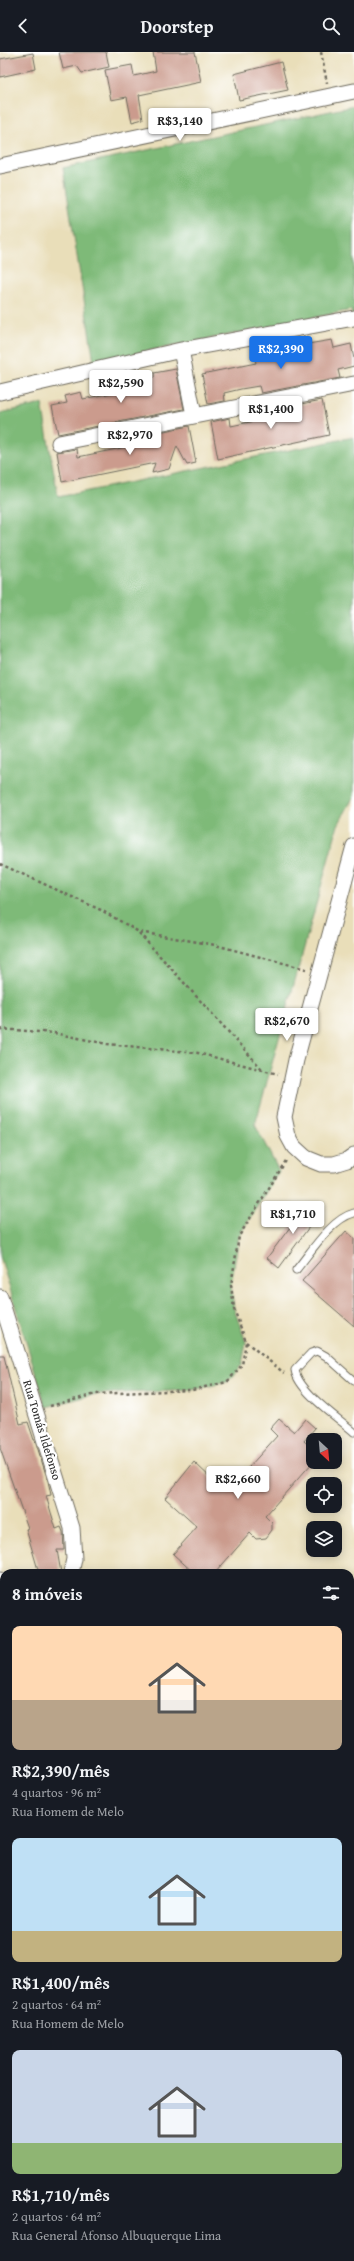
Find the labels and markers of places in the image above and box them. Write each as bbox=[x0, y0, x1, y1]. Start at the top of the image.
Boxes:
pin: R$3,140 bbox=[143, 108, 217, 142]
pin: R$2,390 bbox=[244, 336, 318, 370]
pin: R$2,590 bbox=[84, 370, 158, 404]
pin: R$1,400 bbox=[234, 396, 308, 430]
pin: R$2,970 bbox=[93, 422, 167, 456]
pin: R$2,670 bbox=[250, 1008, 324, 1042]
pin: R$1,710 bbox=[256, 1201, 330, 1235]
pin: R$2,660 bbox=[201, 1466, 275, 1500]

